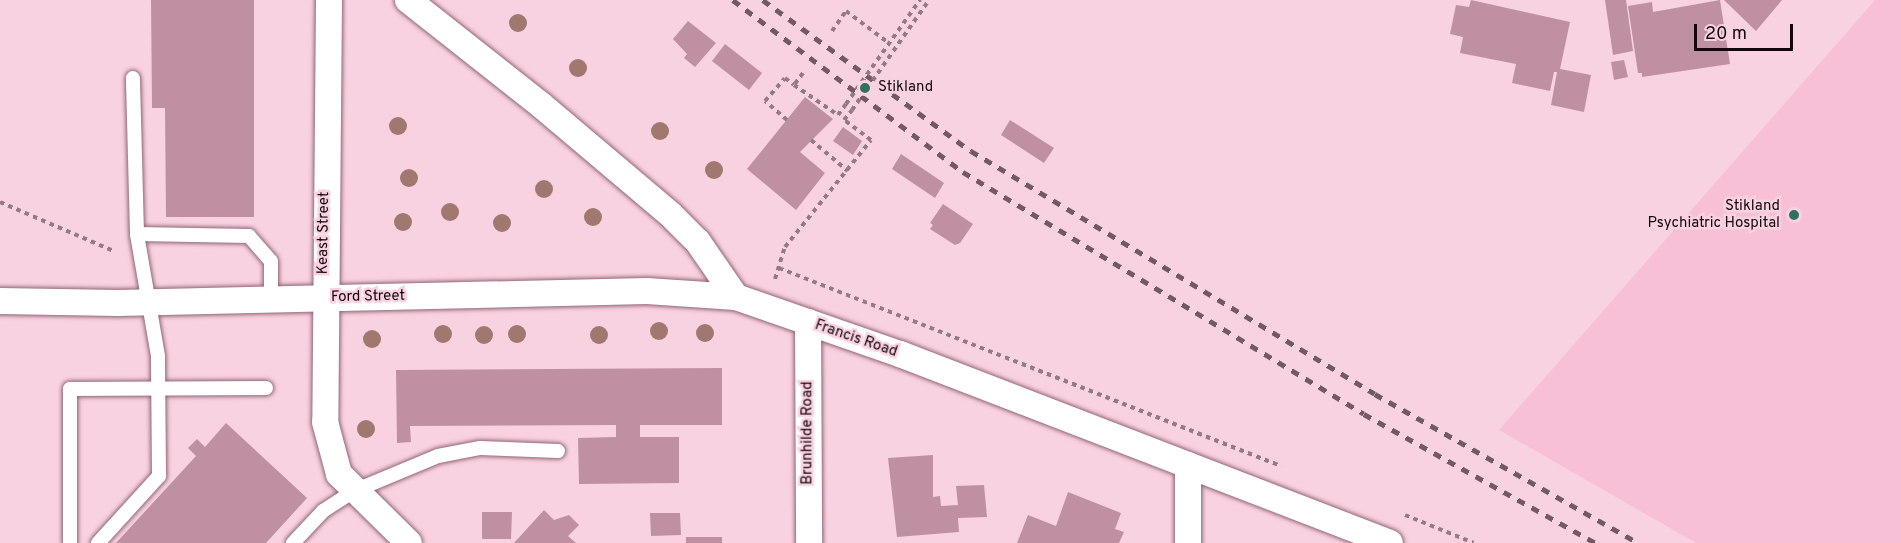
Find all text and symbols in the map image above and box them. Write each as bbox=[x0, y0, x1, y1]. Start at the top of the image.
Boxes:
scale bar bbox=[1697, 12, 1796, 50]
text: 20 m bbox=[1705, 23, 1747, 46]
marker: Stikland bbox=[856, 79, 874, 97]
place label: Stikland bbox=[878, 79, 933, 97]
street label: Keast Street bbox=[314, 191, 334, 275]
place label: Stikland Psychiatric Hospital bbox=[1648, 197, 1780, 232]
marker: Stikland Psychiatric Hospital bbox=[1785, 206, 1803, 224]
street label: Ford Street bbox=[331, 287, 405, 307]
street label: Francis Road bbox=[812, 316, 900, 362]
street label: Brunhilde Road bbox=[799, 381, 817, 485]

